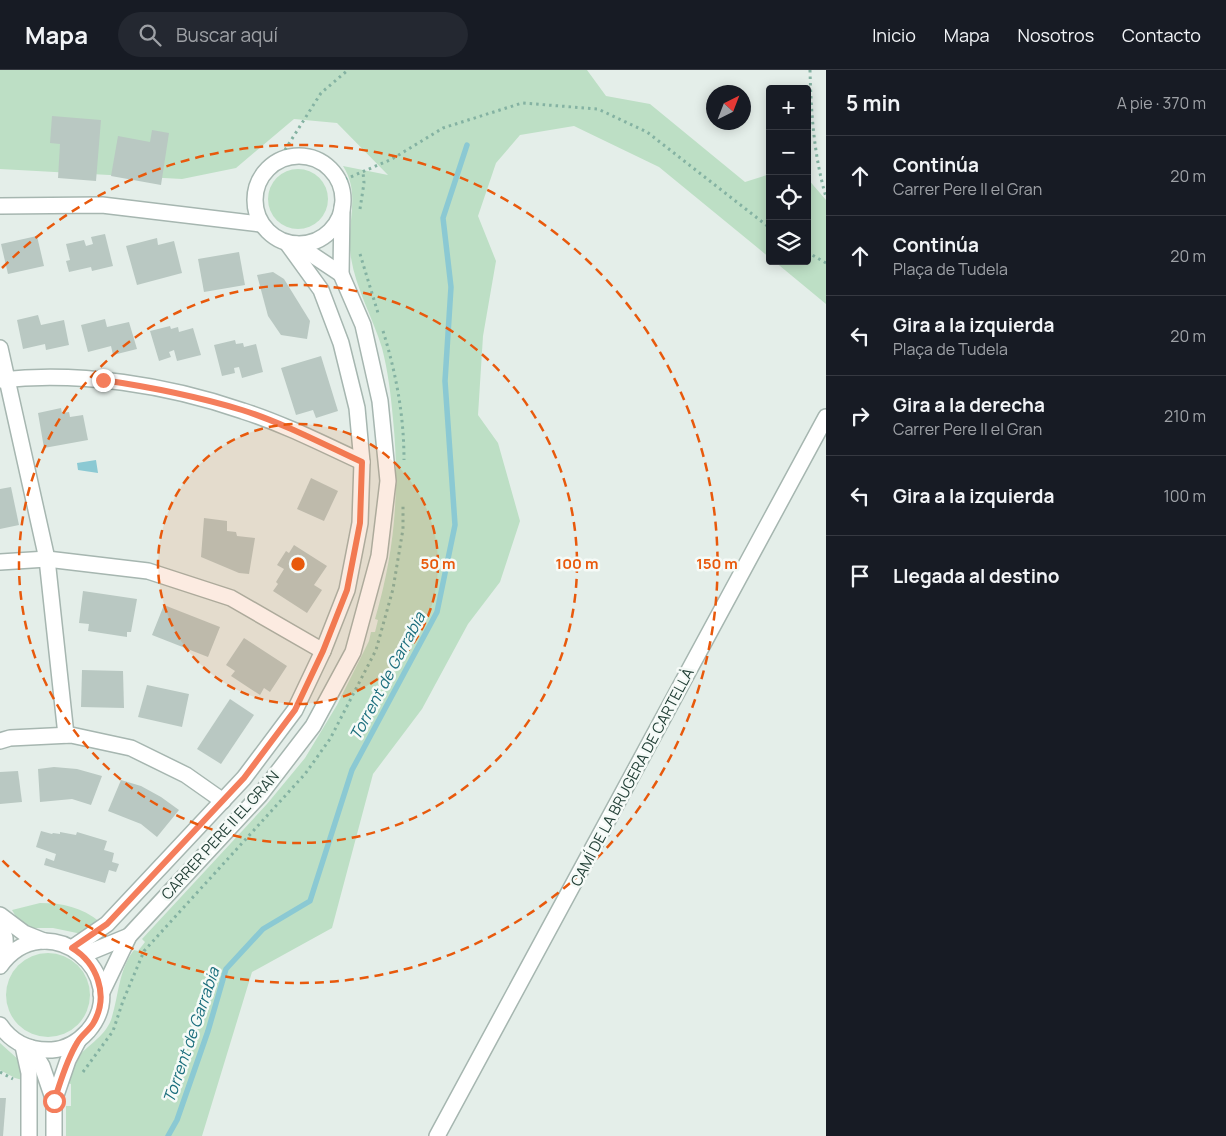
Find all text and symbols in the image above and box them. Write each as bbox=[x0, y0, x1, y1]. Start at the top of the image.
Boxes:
search box bbox=[118, 12, 468, 57]
text: Mapa bbox=[25, 18, 88, 51]
icon: search bbox=[136, 21, 164, 49]
text: Buscar aquí bbox=[176, 22, 278, 48]
text: Inicio bbox=[872, 23, 916, 47]
text: Mapa bbox=[944, 23, 990, 47]
text: Nosotros bbox=[1018, 23, 1094, 47]
text: Contacto bbox=[1122, 23, 1201, 47]
north arrow bbox=[706, 85, 751, 130]
map controls bbox=[766, 85, 811, 265]
button: + bbox=[766, 85, 811, 130]
text: 5 min bbox=[846, 89, 900, 117]
text: A pie · 370 m bbox=[1117, 92, 1206, 114]
button: − bbox=[766, 130, 811, 175]
text: Continúa bbox=[893, 152, 979, 178]
icon: ahead bbox=[846, 162, 874, 190]
text: 20 m bbox=[1170, 165, 1206, 187]
button: locate bbox=[766, 175, 811, 220]
text: Carrer Pere II el Gran bbox=[893, 178, 1042, 200]
button: layers bbox=[766, 220, 811, 265]
text: Continúa bbox=[893, 232, 979, 258]
icon: ahead bbox=[846, 242, 874, 270]
text: 20 m bbox=[1170, 245, 1206, 267]
text: Plaça de Tudela bbox=[893, 258, 1008, 280]
text: Gira a la izquierda bbox=[893, 312, 1054, 338]
icon: left bbox=[846, 322, 874, 350]
text: 20 m bbox=[1170, 325, 1206, 347]
text: Plaça de Tudela bbox=[893, 338, 1008, 360]
route end bbox=[92, 369, 115, 392]
text: Gira a la derecha bbox=[893, 392, 1045, 418]
icon: right bbox=[846, 402, 874, 430]
text: 210 m bbox=[1164, 405, 1206, 427]
text: Carrer Pere II el Gran bbox=[893, 418, 1042, 440]
icon: left bbox=[846, 482, 874, 510]
text: Gira a la izquierda bbox=[893, 483, 1054, 509]
text: 100 m bbox=[1163, 485, 1206, 507]
text: 50 m bbox=[420, 553, 456, 574]
text: 100 m bbox=[556, 553, 598, 574]
text: 150 m bbox=[696, 553, 738, 574]
centre of rings bbox=[289, 555, 307, 573]
icon: arrive bbox=[846, 562, 874, 590]
text: Llegada al destino bbox=[893, 563, 1060, 589]
water label: Torrent de Garrabia bbox=[344, 607, 431, 744]
street label: CAMÍ DE LA BRUGERA DE CARTELLÀ bbox=[565, 664, 699, 890]
street label: CARRER PERE II EL GRAN bbox=[156, 766, 284, 904]
water label: Torrent de Garrabia bbox=[158, 963, 225, 1106]
route start bbox=[43, 1090, 66, 1113]

